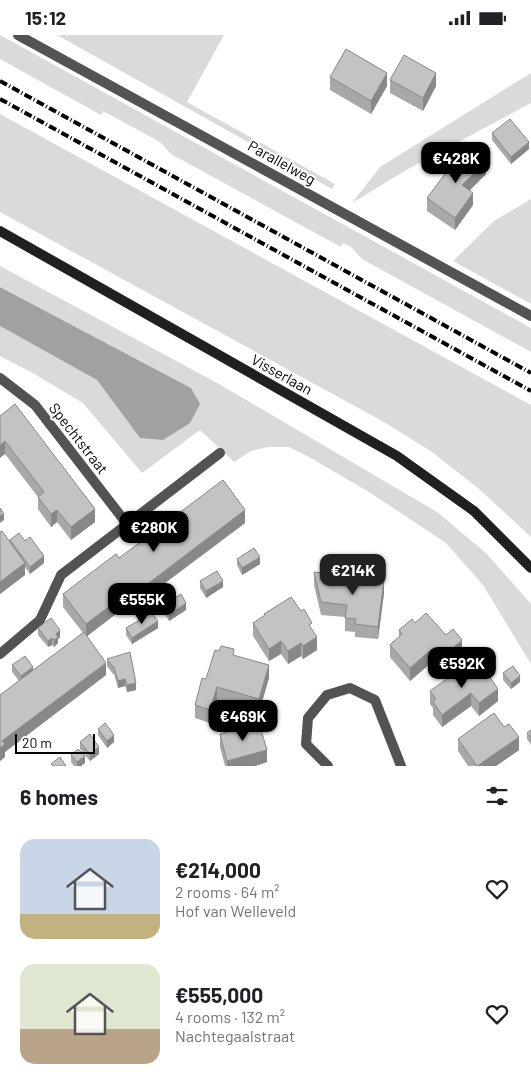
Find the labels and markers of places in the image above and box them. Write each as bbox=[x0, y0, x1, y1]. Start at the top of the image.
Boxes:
pin: €428K bbox=[421, 141, 491, 184]
pin: €280K bbox=[119, 511, 189, 553]
pin: €214K bbox=[318, 553, 388, 596]
pin: €555K bbox=[107, 583, 177, 625]
pin: €592K bbox=[427, 647, 497, 689]
pin: €469K bbox=[208, 699, 278, 742]

